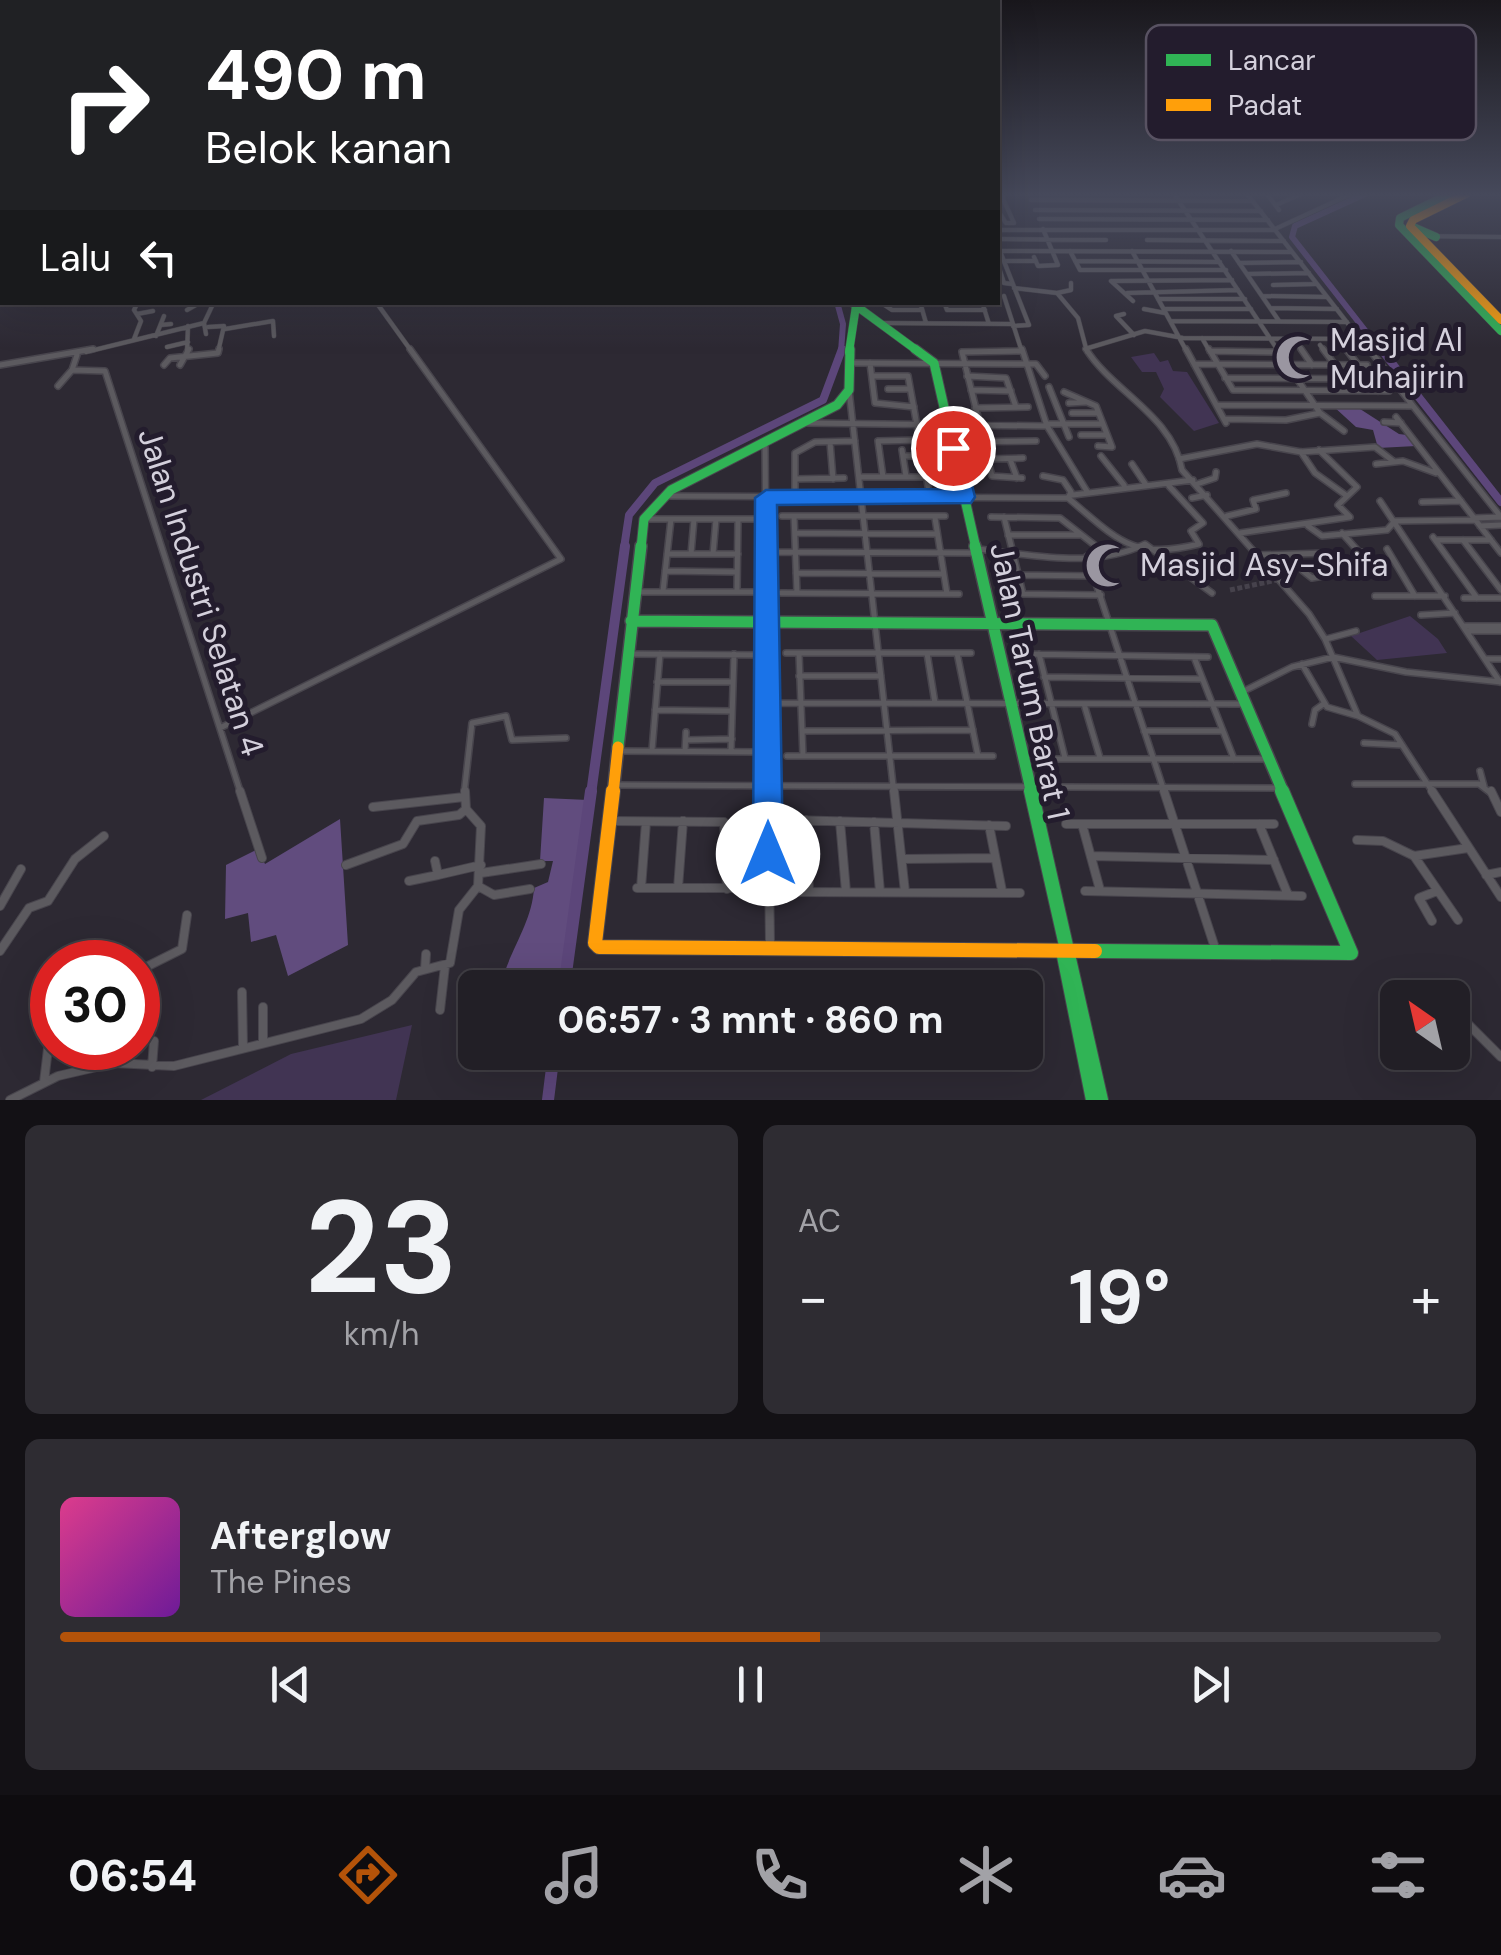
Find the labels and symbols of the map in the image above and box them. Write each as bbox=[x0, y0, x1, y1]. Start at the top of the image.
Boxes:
legend bbox=[1146, 25, 1476, 140]
text: Lancar bbox=[1228, 42, 1316, 79]
text: Padat bbox=[1228, 87, 1302, 124]
place label: Masjid Al Muhajirin bbox=[1330, 319, 1464, 398]
mosque icon: Masjid Al Muhajirin bbox=[1273, 334, 1321, 382]
pin bbox=[911, 406, 996, 491]
street label: Jalan Industri Selatan 4 bbox=[128, 423, 274, 761]
street label: Jalan Tarum Barat 1 bbox=[980, 539, 1080, 823]
mosque icon: Masjid Asy-Shifa bbox=[1083, 541, 1131, 589]
place label: Masjid Asy-Shifa bbox=[1140, 544, 1388, 586]
position arrow bbox=[716, 802, 820, 906]
speed limit sign: 30 bbox=[30, 940, 160, 1070]
north arrow bbox=[1380, 980, 1470, 1070]

